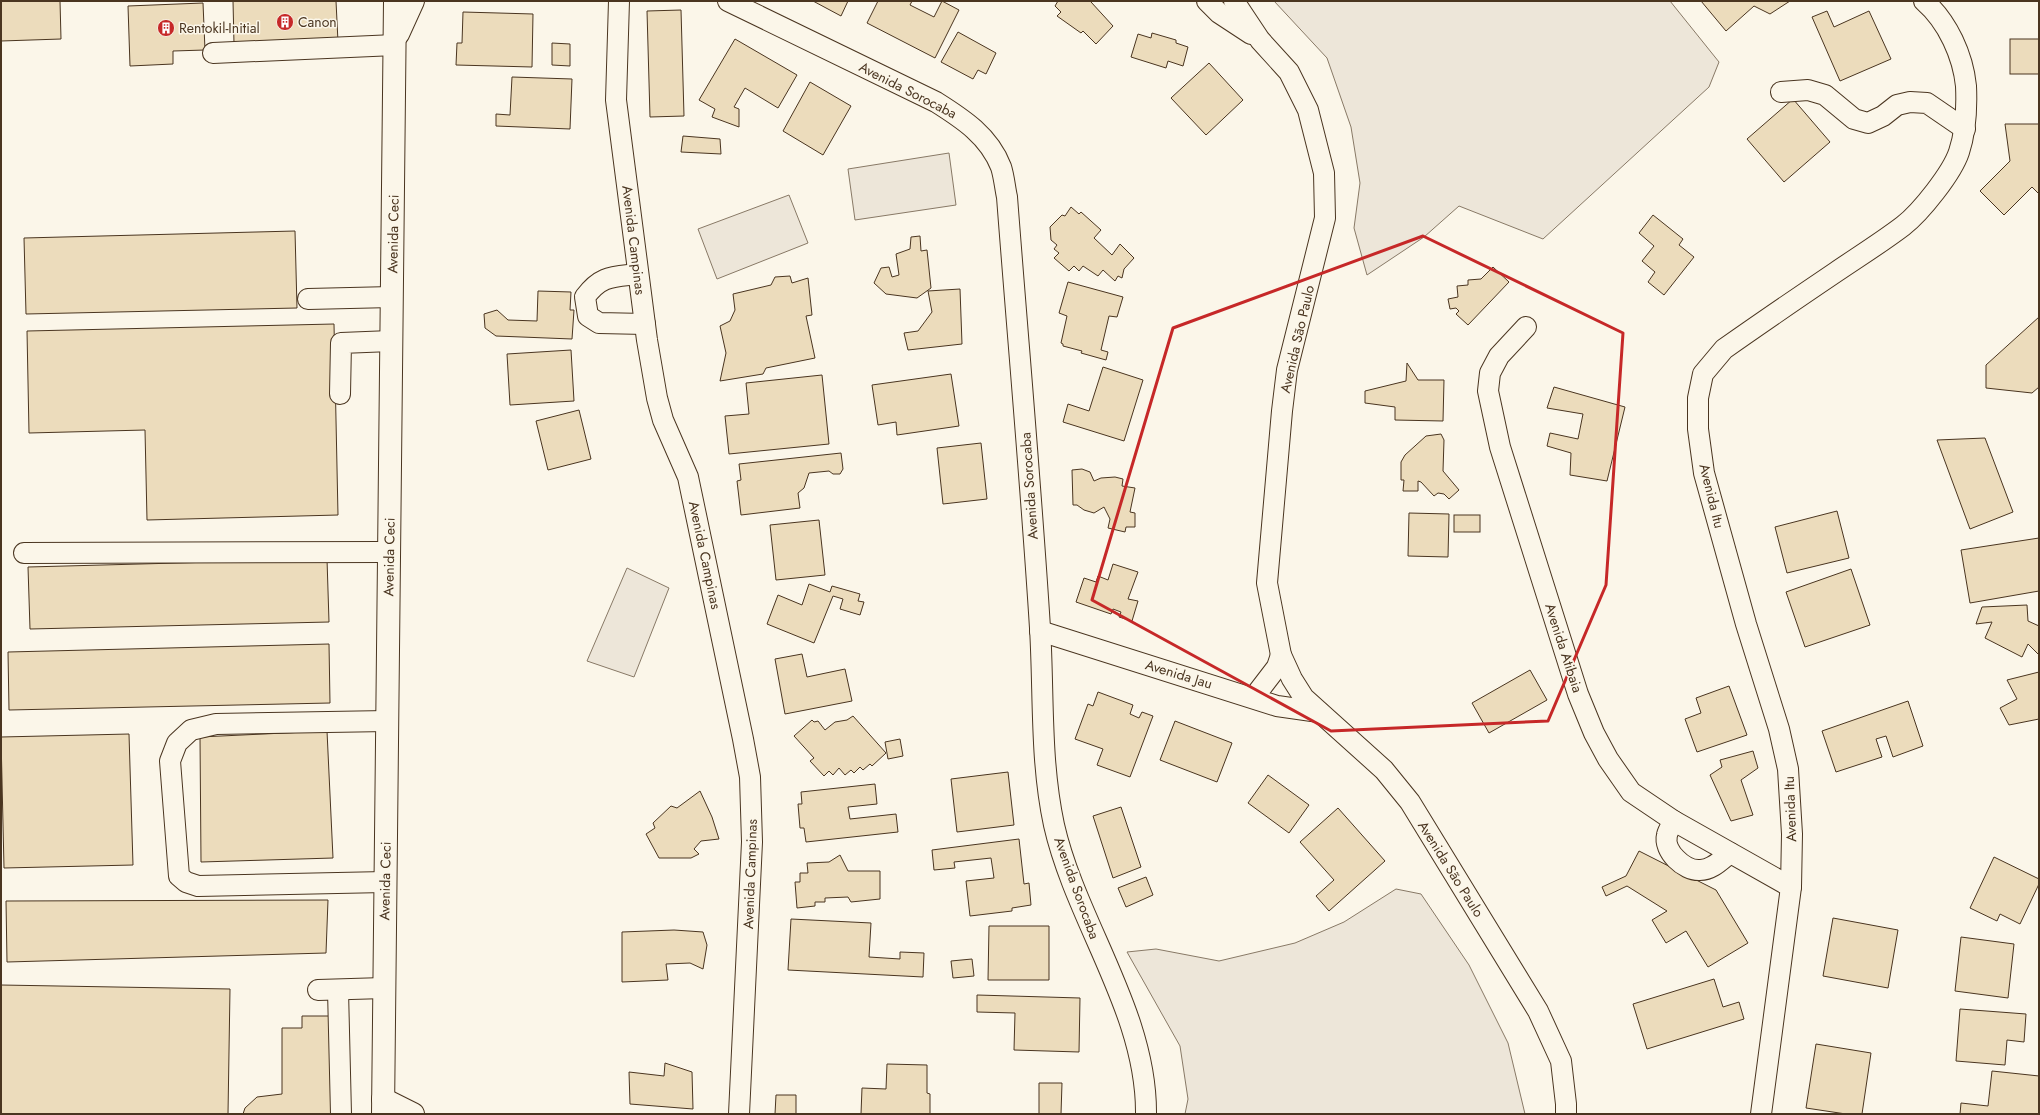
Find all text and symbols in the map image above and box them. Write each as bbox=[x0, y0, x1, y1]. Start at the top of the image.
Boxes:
building icon: Canon bbox=[275, 12, 295, 32]
place label: Canon bbox=[298, 12, 337, 32]
building icon: Rentokil-Initial bbox=[156, 18, 176, 38]
place label: Rentokil-Initial bbox=[179, 18, 260, 38]
street label: Avenida Sorocaba bbox=[856, 57, 960, 123]
street label: Avenida Campinas bbox=[617, 184, 651, 296]
street label: Avenida Ceci bbox=[382, 194, 404, 274]
street label: Avenida São Paulo bbox=[1275, 283, 1319, 395]
street label: Avenida Sorocaba bbox=[1015, 432, 1043, 540]
street label: Avenida Itu bbox=[1694, 462, 1730, 530]
street label: Avenida Campinas bbox=[684, 499, 726, 611]
street label: Avenida Ceci bbox=[378, 517, 400, 597]
street label: Avenida Atibaia bbox=[1540, 601, 1588, 695]
street label: Avenida Jau bbox=[1143, 654, 1215, 694]
street label: Avenida Itu bbox=[1779, 776, 1801, 842]
street label: Avenida São Paulo bbox=[1413, 817, 1489, 921]
street label: Avenida Campinas bbox=[738, 818, 762, 929]
street label: Avenida Sorocaba bbox=[1049, 834, 1105, 942]
street label: Avenida Ceci bbox=[374, 841, 396, 921]

